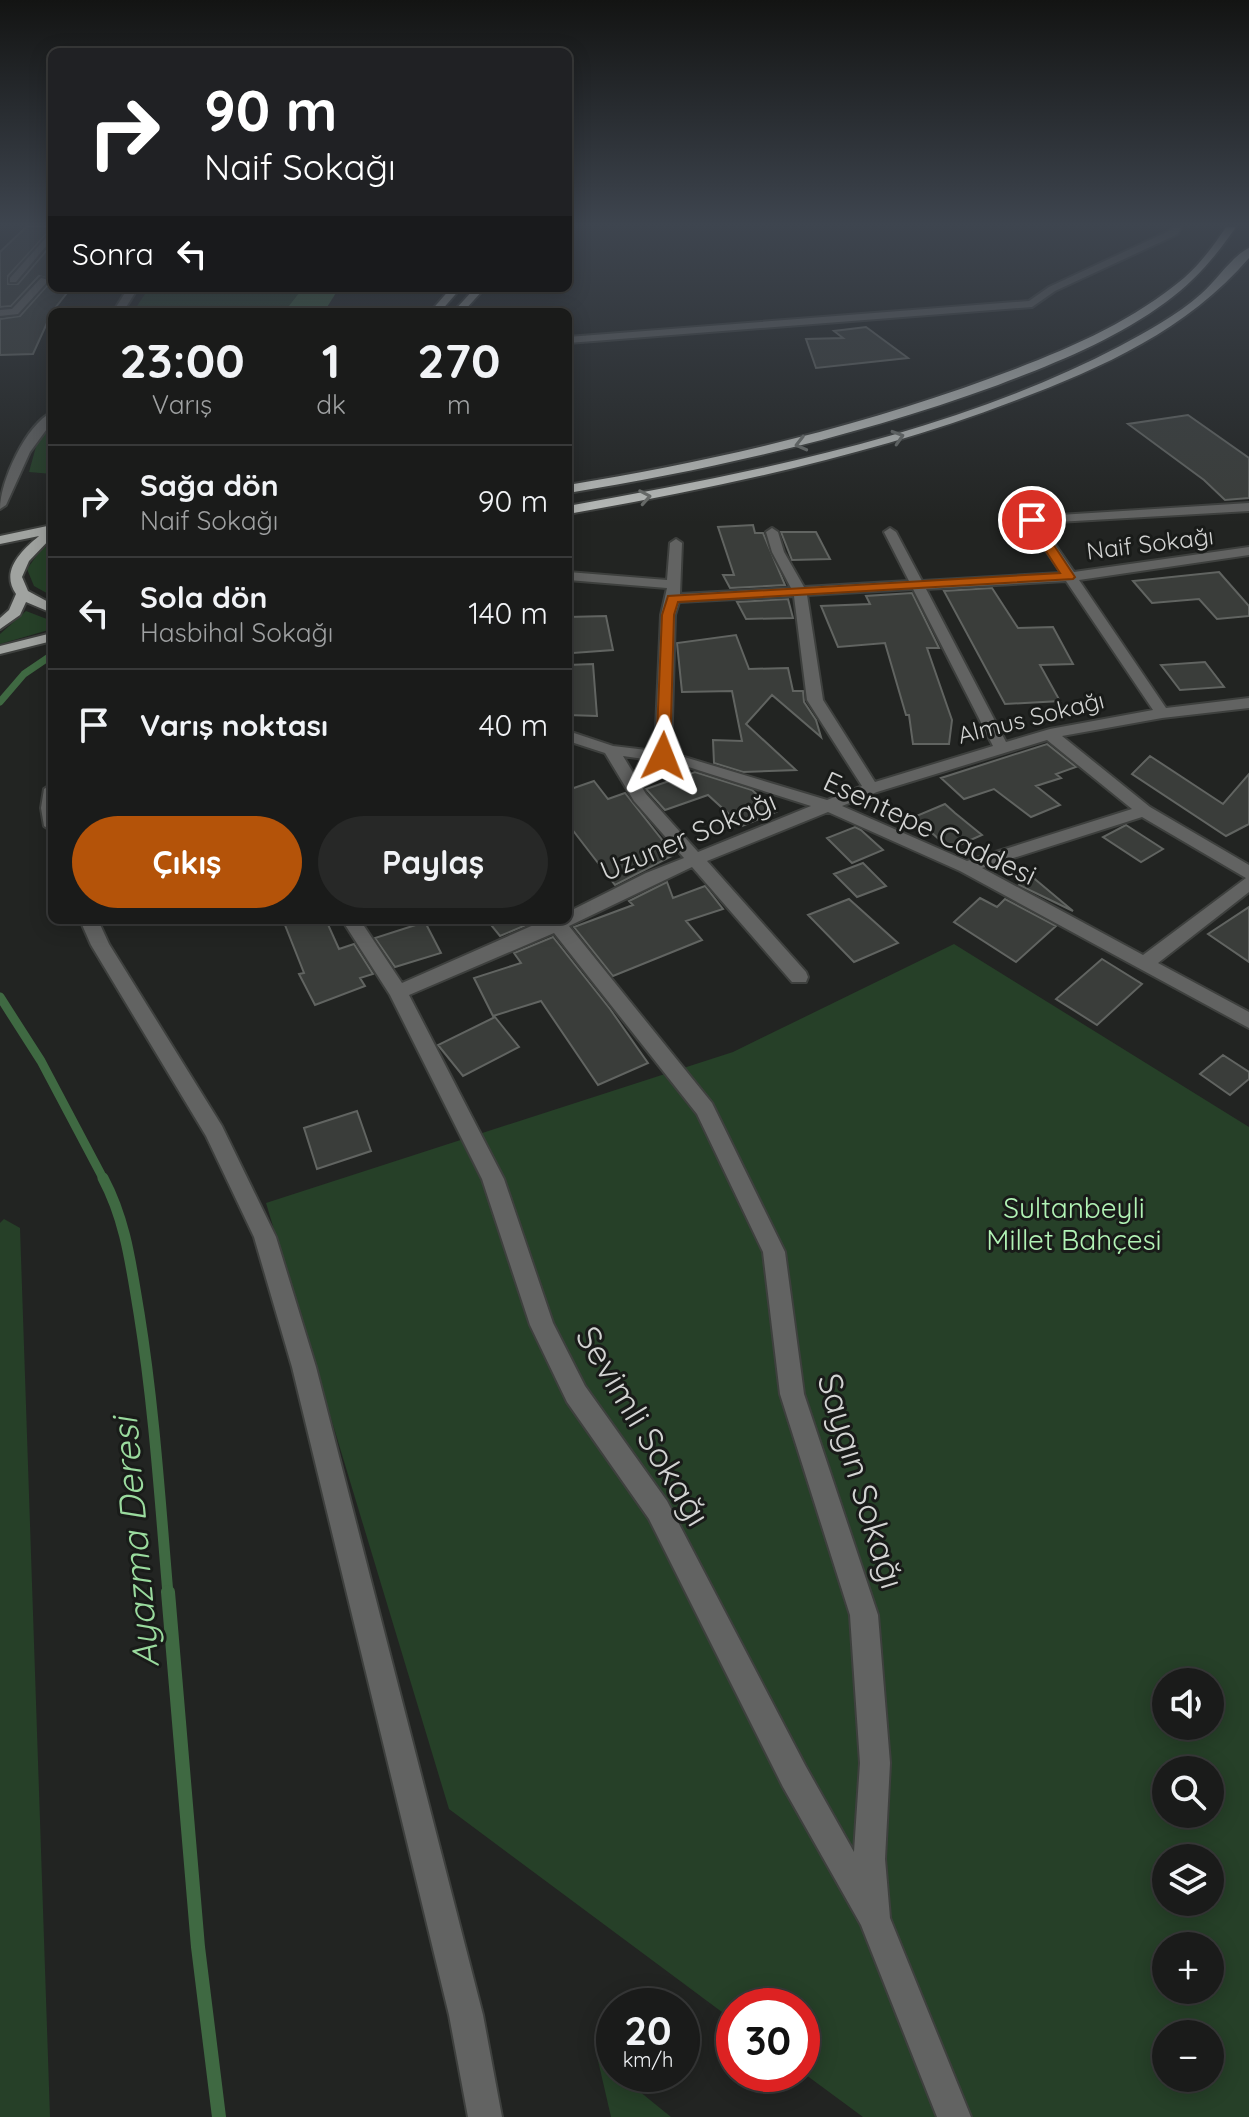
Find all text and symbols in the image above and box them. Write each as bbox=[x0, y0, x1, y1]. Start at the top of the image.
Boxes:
text: 90 m bbox=[204, 75, 338, 145]
icon: right bbox=[72, 80, 176, 184]
text: Naif Sokağı bbox=[204, 144, 396, 189]
icon: left bbox=[170, 232, 214, 276]
text: Sonra bbox=[72, 235, 154, 273]
text: 23:00 bbox=[120, 330, 245, 390]
text: 1 bbox=[322, 330, 340, 390]
text: 270 bbox=[417, 330, 500, 390]
text: Varış bbox=[152, 388, 212, 421]
text: dk bbox=[316, 388, 346, 421]
text: m bbox=[447, 388, 471, 421]
one-way arrow bbox=[890, 430, 904, 446]
one-way arrow bbox=[795, 435, 808, 452]
text: Sağa dön bbox=[140, 466, 279, 504]
icon: right bbox=[72, 479, 116, 523]
text: 90 m bbox=[478, 482, 548, 520]
pin bbox=[998, 486, 1066, 554]
one-way arrow bbox=[638, 489, 652, 506]
icon: arrive bbox=[1010, 498, 1054, 542]
text: Naif Sokağı bbox=[140, 504, 278, 537]
street label: Naif Sokağı bbox=[1085, 520, 1215, 566]
text: Sola dön bbox=[140, 578, 267, 616]
icon: left bbox=[72, 591, 116, 635]
text: 140 m bbox=[468, 594, 548, 632]
text: Hasbihal Sokağı bbox=[140, 616, 333, 649]
street label: Almus Sokağı bbox=[954, 684, 1107, 750]
icon: arrive bbox=[72, 703, 116, 747]
text: Varış noktası bbox=[140, 706, 328, 744]
text: 40 m bbox=[479, 706, 548, 744]
position arrow bbox=[621, 714, 705, 798]
street label: Esentepe Caddesi bbox=[818, 763, 1042, 892]
street label: Uzuner Sokağı bbox=[595, 783, 781, 888]
button: Çıkış bbox=[72, 816, 302, 908]
button: Paylaş bbox=[318, 816, 548, 908]
park label: Sultanbeyli Millet Bahçesi bbox=[986, 1190, 1162, 1257]
street label: Sevimli Sokağı bbox=[567, 1318, 720, 1534]
street label: Saygın Sokağı bbox=[808, 1368, 915, 1594]
water label: Ayazma Deresi bbox=[101, 1412, 168, 1670]
map controls bbox=[1152, 1668, 1224, 2092]
button: sound bbox=[1152, 1668, 1224, 1740]
button: search bbox=[1152, 1756, 1224, 1828]
button: layers bbox=[1152, 1844, 1224, 1916]
button: + bbox=[1152, 1932, 1224, 2004]
speed limit sign: 30 bbox=[716, 1988, 820, 2092]
text: 20 bbox=[624, 2005, 672, 2055]
button: − bbox=[1152, 2020, 1224, 2092]
text: km/h bbox=[623, 2047, 673, 2072]

